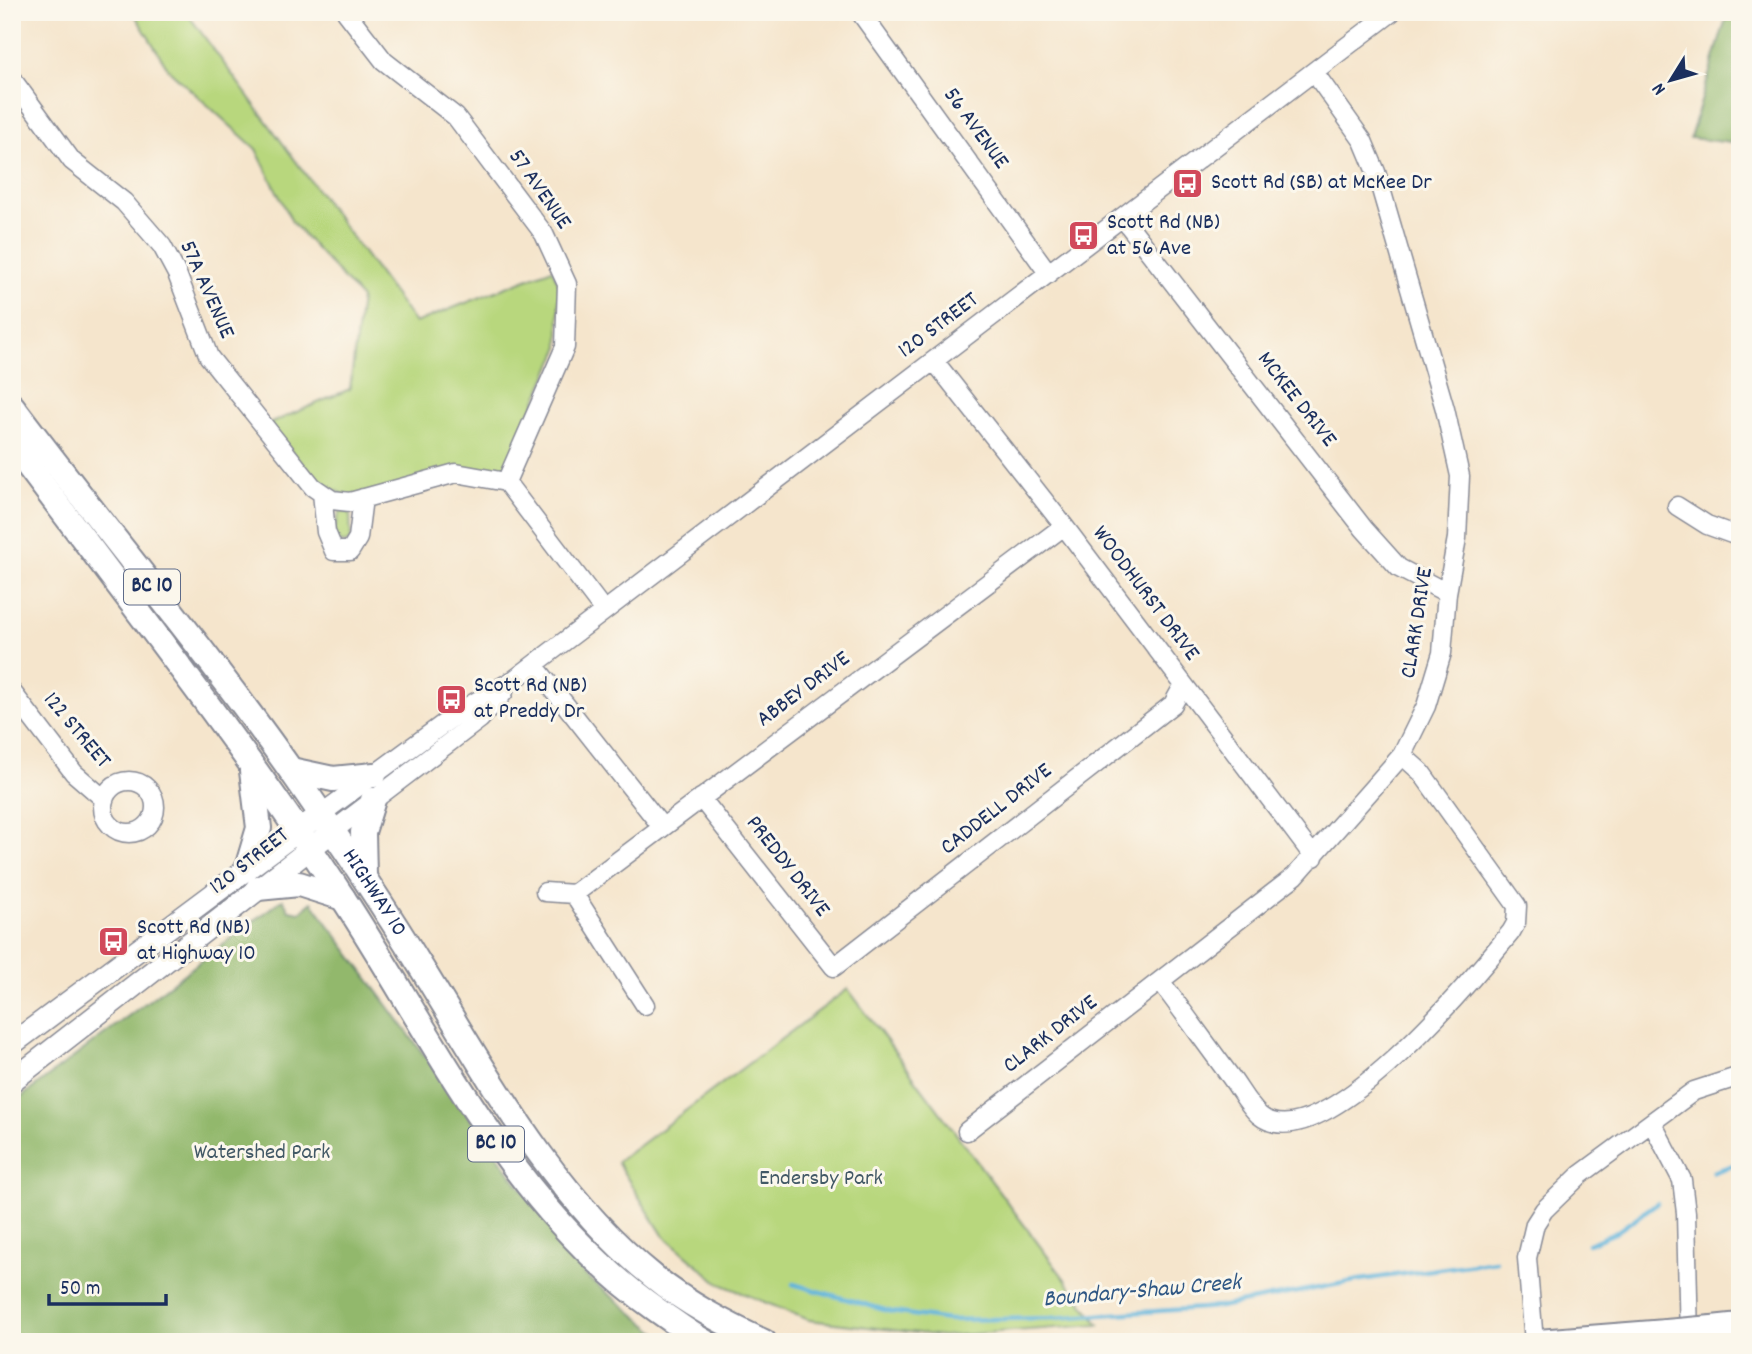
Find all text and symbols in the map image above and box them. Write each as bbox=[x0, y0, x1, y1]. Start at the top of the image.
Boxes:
north arrow bbox=[1636, 46, 1706, 116]
text: N bbox=[1647, 76, 1674, 100]
street label: 56 AVENUE bbox=[934, 81, 1016, 177]
street label: 57 AVENUE bbox=[499, 143, 579, 237]
bus stop icon: Scott Rd (SB) at McKee Dr bbox=[1171, 166, 1205, 200]
place label: Scott Rd (SB) at McKee Dr bbox=[1211, 167, 1432, 200]
place label: Scott Rd (NB) at 56 Ave bbox=[1107, 207, 1220, 266]
bus stop icon: Scott Rd (NB) at 56 Ave bbox=[1067, 219, 1101, 253]
street label: 57A AVENUE bbox=[170, 236, 242, 345]
street label: 120 STREET bbox=[892, 285, 986, 367]
street label: MCKEE DRIVE bbox=[1248, 345, 1344, 455]
street label: WOODHURST DRIVE bbox=[1083, 519, 1207, 669]
street label: CLARK DRIVE bbox=[1393, 565, 1443, 681]
road number: BC 10 bbox=[124, 570, 180, 604]
street label: ABBEY DRIVE bbox=[750, 643, 858, 736]
place label: Scott Rd (NB) at Preddy Dr bbox=[474, 670, 587, 729]
bus stop icon: Scott Rd (NB) at Preddy Dr bbox=[434, 682, 468, 716]
street label: 122 STREET bbox=[34, 686, 118, 776]
street label: CADDELL DRIVE bbox=[934, 755, 1060, 864]
street label: PREDDY DRIVE bbox=[737, 809, 838, 925]
street label: 120 STREET bbox=[203, 820, 297, 904]
street label: HIGHWAY 10 bbox=[333, 842, 415, 944]
place label: Scott Rd (NB) at Highway 10 bbox=[137, 912, 256, 971]
bus stop icon: Scott Rd (NB) at Highway 10 bbox=[97, 924, 131, 958]
street label: CLARK DRIVE bbox=[997, 987, 1106, 1083]
road number: BC 10 bbox=[468, 1126, 524, 1162]
park label: Watershed Park bbox=[194, 1137, 330, 1170]
park label: Endersby Park bbox=[759, 1163, 883, 1196]
scale bar bbox=[49, 1263, 166, 1307]
water label: Boundary-Shaw Creek bbox=[1042, 1266, 1244, 1318]
text: 50 m bbox=[60, 1275, 100, 1305]

